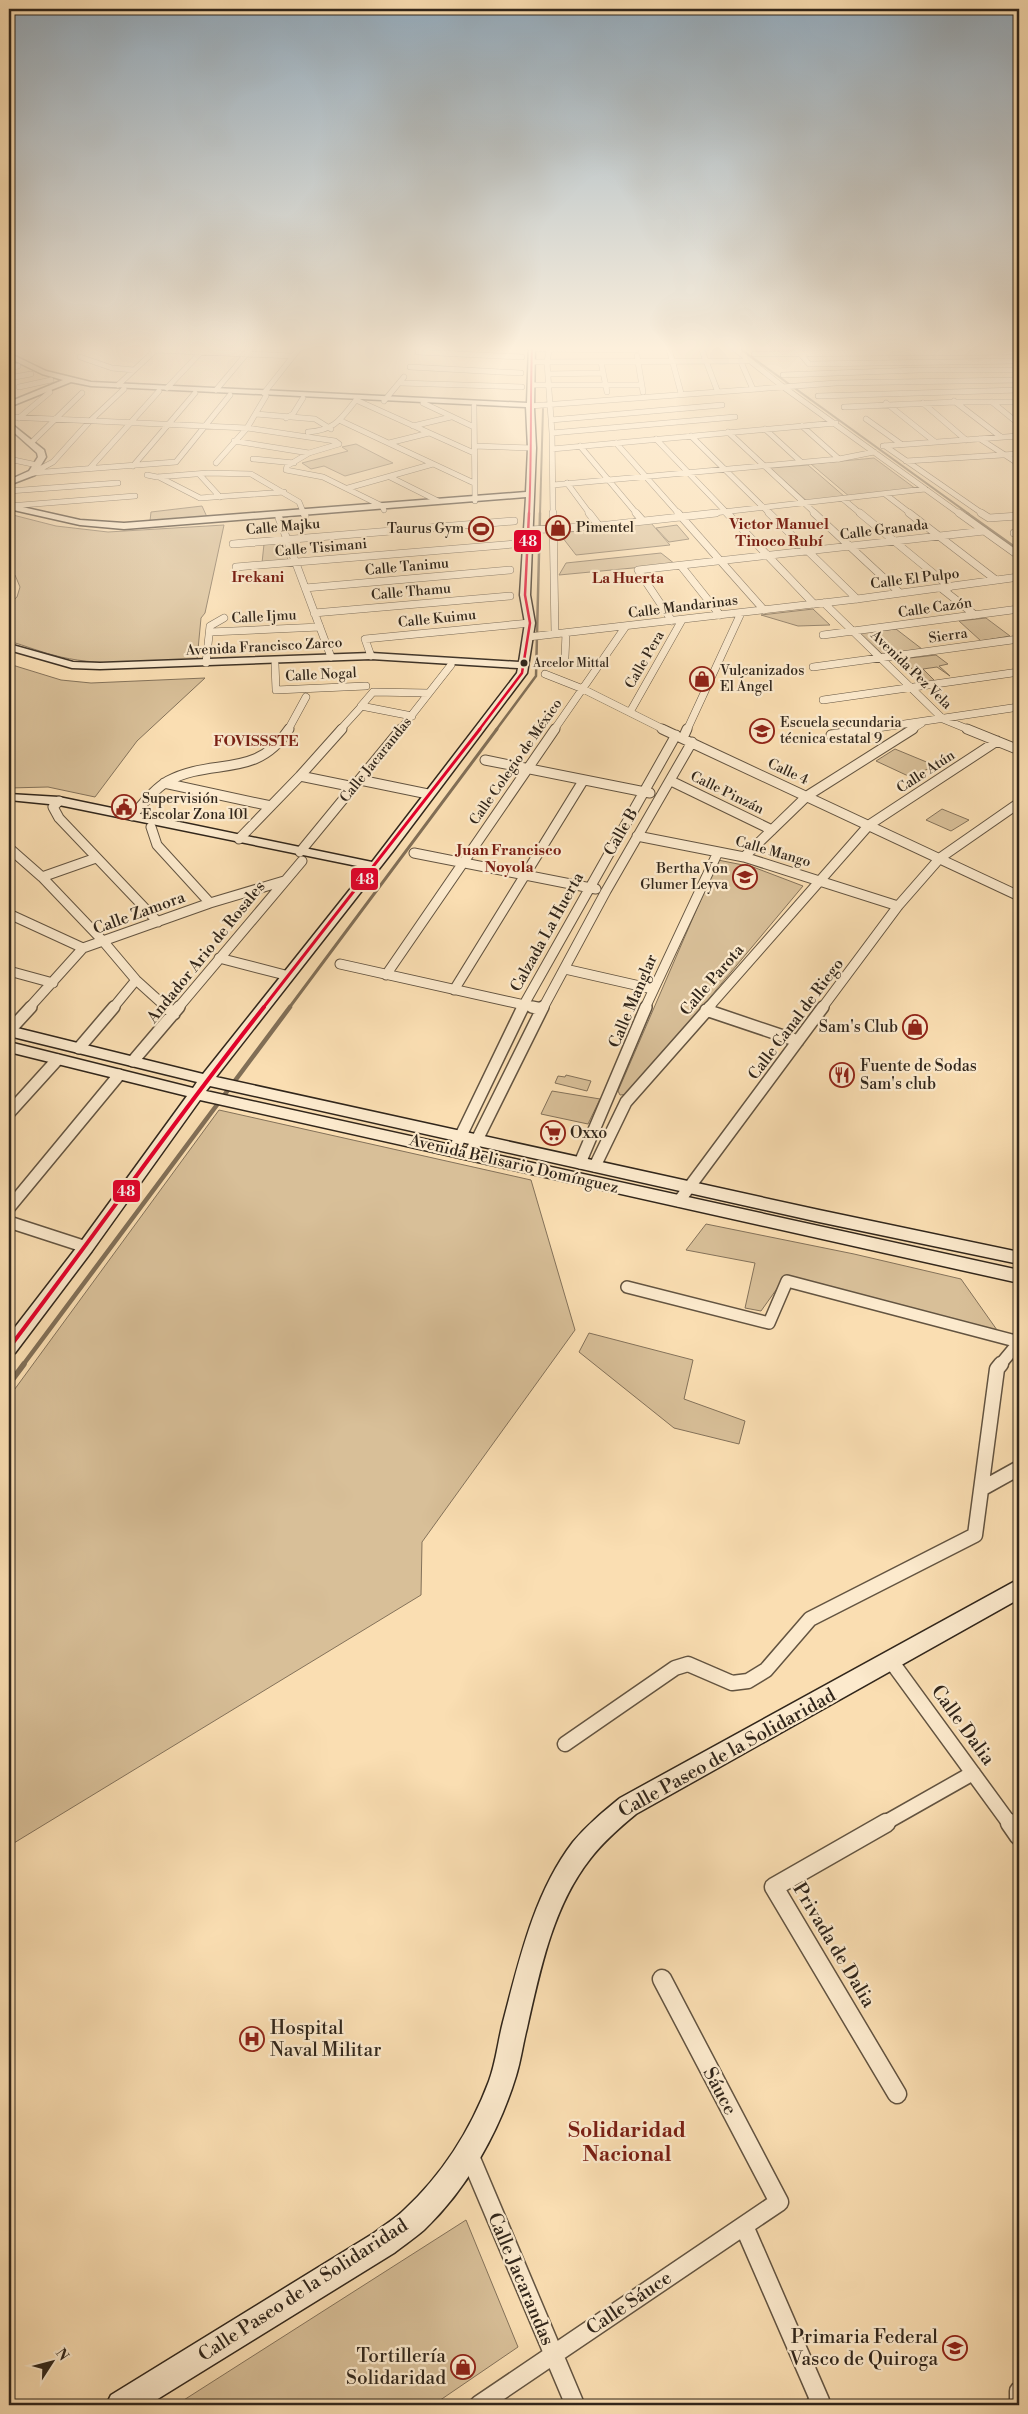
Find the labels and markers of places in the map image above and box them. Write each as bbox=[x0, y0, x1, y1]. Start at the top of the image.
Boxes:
shop icon: Pimentel bbox=[545, 515, 571, 541]
sports icon: Taurus Gym bbox=[468, 516, 494, 542]
place label: Pimentel bbox=[576, 519, 634, 537]
place label: Taurus Gym bbox=[387, 520, 464, 538]
place label: Arcelor Mittal bbox=[532, 656, 610, 671]
marker: Arcelor Mittal bbox=[519, 658, 529, 668]
place label: Vulcanizados El Ángel bbox=[719, 662, 804, 696]
shop icon: Vulcanizados El Ángel bbox=[689, 666, 715, 692]
place label: Escuela secundaria técnica estatal 9 bbox=[780, 714, 903, 748]
school or university icon: Escuela secundaria técnica estatal 9 bbox=[749, 718, 775, 744]
place label: Supervisión Escolar Zona 101 bbox=[142, 790, 249, 824]
public building icon: Supervisión Escolar Zona 101 bbox=[111, 794, 137, 820]
place label: Bertha Von Glumer Leyva bbox=[640, 860, 729, 894]
school or university icon: Bertha Von Glumer Leyva bbox=[732, 864, 758, 890]
shop icon: Sam's Club bbox=[902, 1014, 928, 1040]
place label: Sam's Club bbox=[819, 1017, 898, 1037]
place label: Fuente de Sodas Sam's club bbox=[860, 1056, 977, 1094]
restaurant icon: Fuente de Sodas Sam's club bbox=[829, 1062, 855, 1088]
supermarket icon: Oxxo bbox=[540, 1120, 566, 1146]
place label: Oxxo bbox=[570, 1123, 607, 1143]
place label: Hospital Naval Militar bbox=[270, 2016, 381, 2062]
hospital icon: Hospital Naval Militar bbox=[239, 2026, 265, 2052]
place label: Primaria Federal Vasco de Quiroga bbox=[789, 2325, 938, 2371]
school or university icon: Primaria Federal Vasco de Quiroga bbox=[942, 2335, 968, 2361]
place label: Tortillería Solidaridad bbox=[346, 2344, 446, 2390]
shop icon: Tortillería Solidaridad bbox=[450, 2354, 476, 2380]

